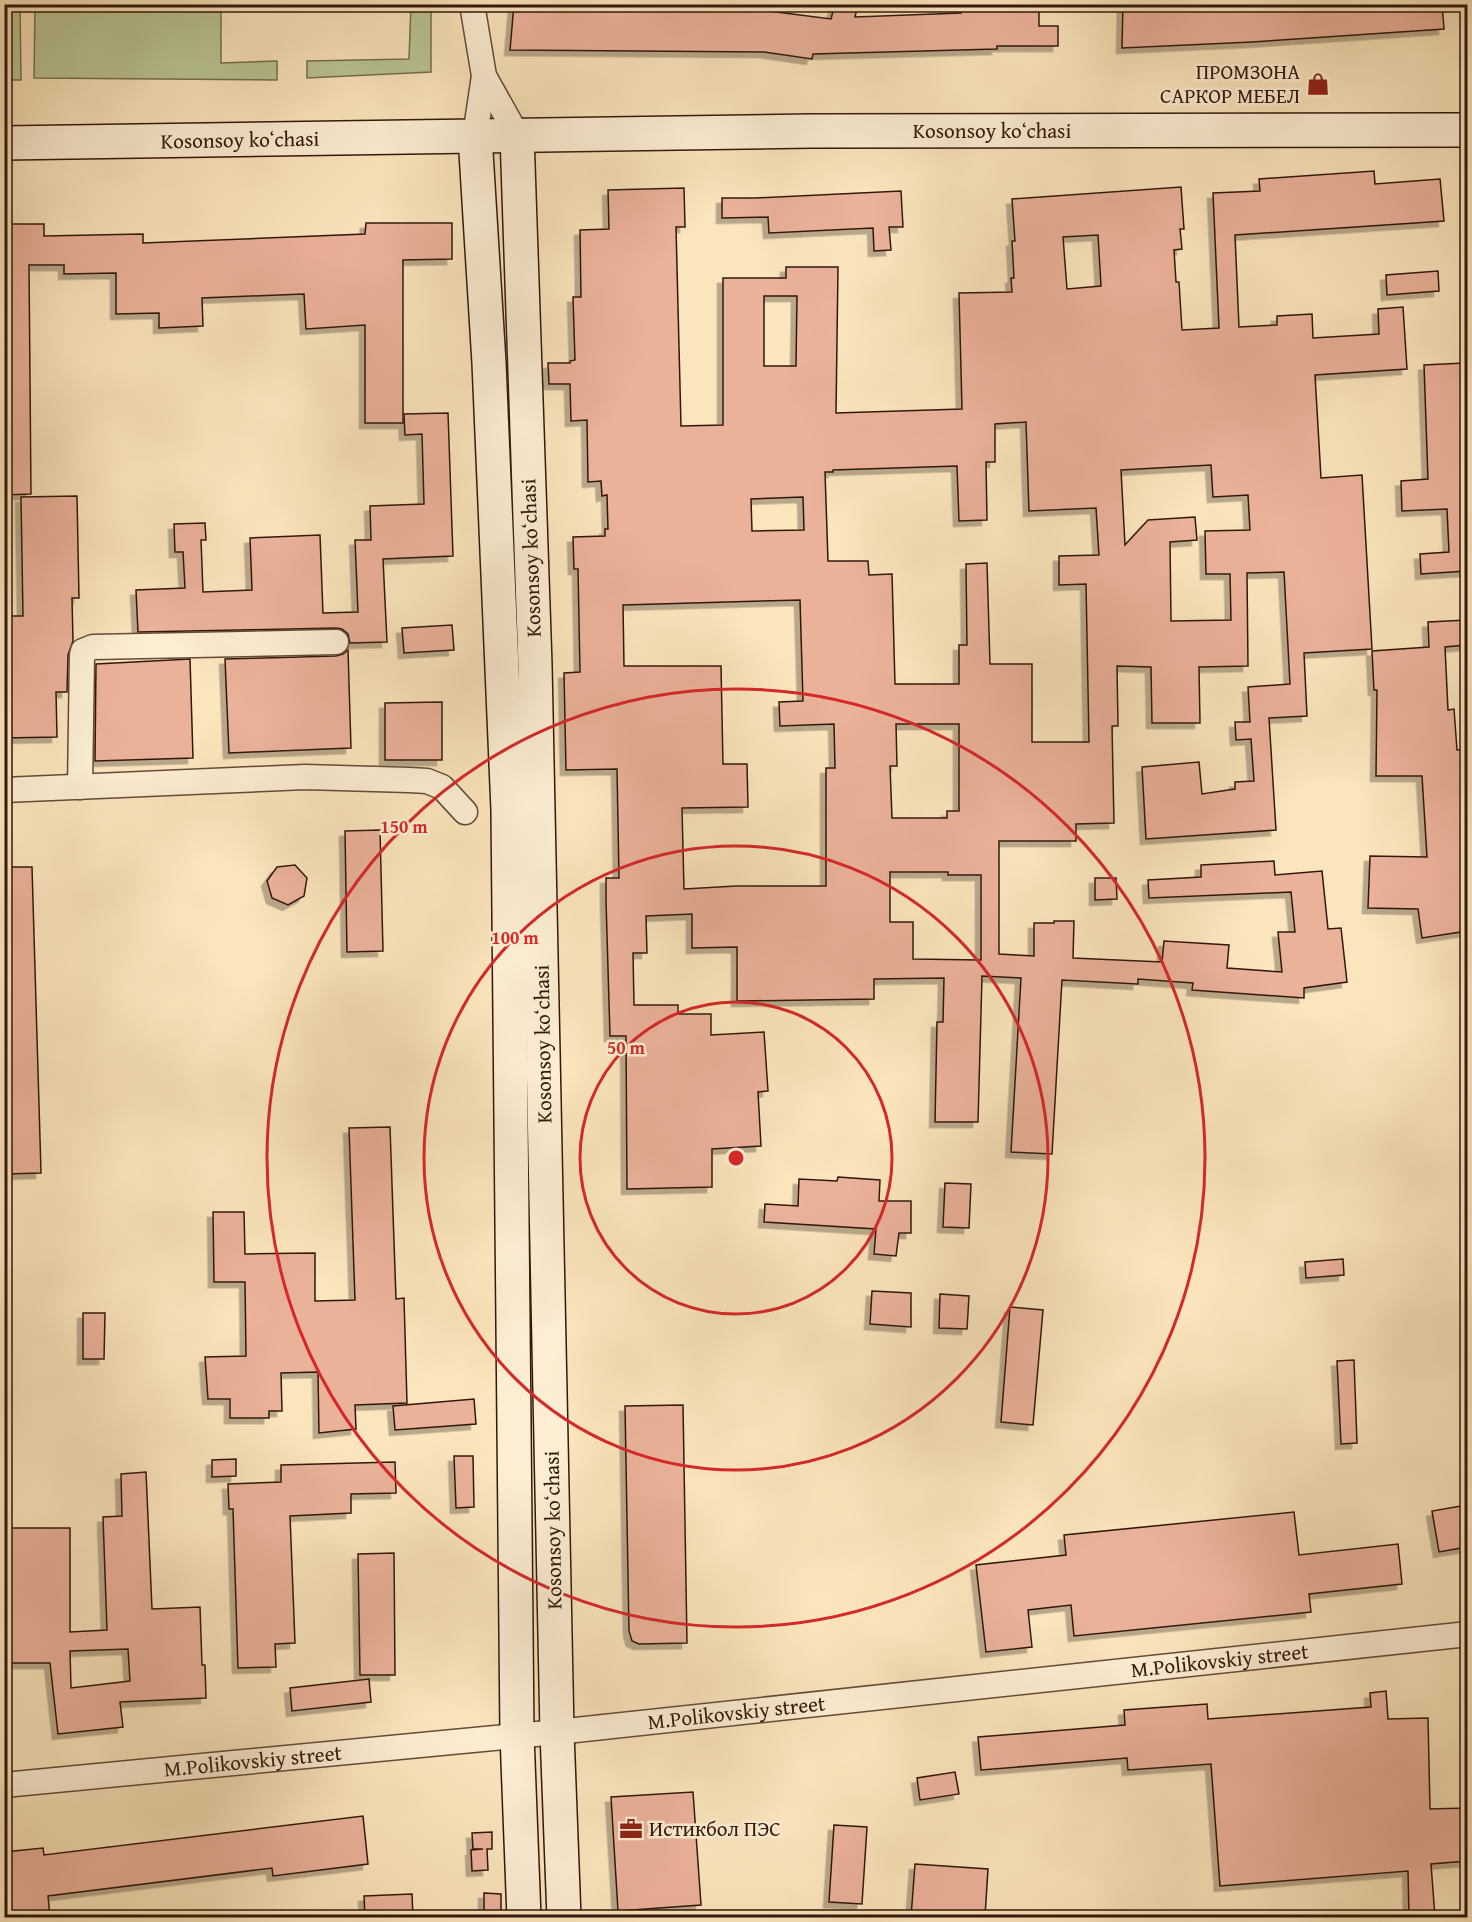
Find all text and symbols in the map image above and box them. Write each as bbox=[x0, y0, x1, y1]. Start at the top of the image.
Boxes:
place label: ПРОМЗОНА САРКОР МЕБЕЛ bbox=[1160, 56, 1300, 111]
shop icon: ПРОМЗОНА САРКОР МЕБЕЛ bbox=[1305, 71, 1331, 97]
street label: Kosonsoy koʻchasi bbox=[913, 115, 1071, 146]
street label: Kosonsoy koʻchasi bbox=[160, 123, 320, 156]
street label: Kosonsoy koʻchasi bbox=[512, 478, 549, 638]
text: 150 m bbox=[380, 813, 428, 840]
text: 100 m bbox=[491, 924, 539, 951]
street label: Kosonsoy koʻchasi bbox=[526, 964, 559, 1124]
text: 50 m bbox=[607, 1034, 646, 1061]
centre of rings bbox=[726, 1148, 746, 1168]
street label: Kosonsoy koʻchasi bbox=[536, 1450, 569, 1610]
street label: M.Polikovskiy street bbox=[1129, 1635, 1311, 1685]
street label: M.Polikovskiy street bbox=[646, 1687, 827, 1737]
street label: M.Polikovskiy street bbox=[163, 1737, 344, 1785]
place label: Истикбол ПЭС bbox=[649, 1813, 781, 1844]
office icon: Истикбол ПЭС bbox=[618, 1816, 644, 1842]

